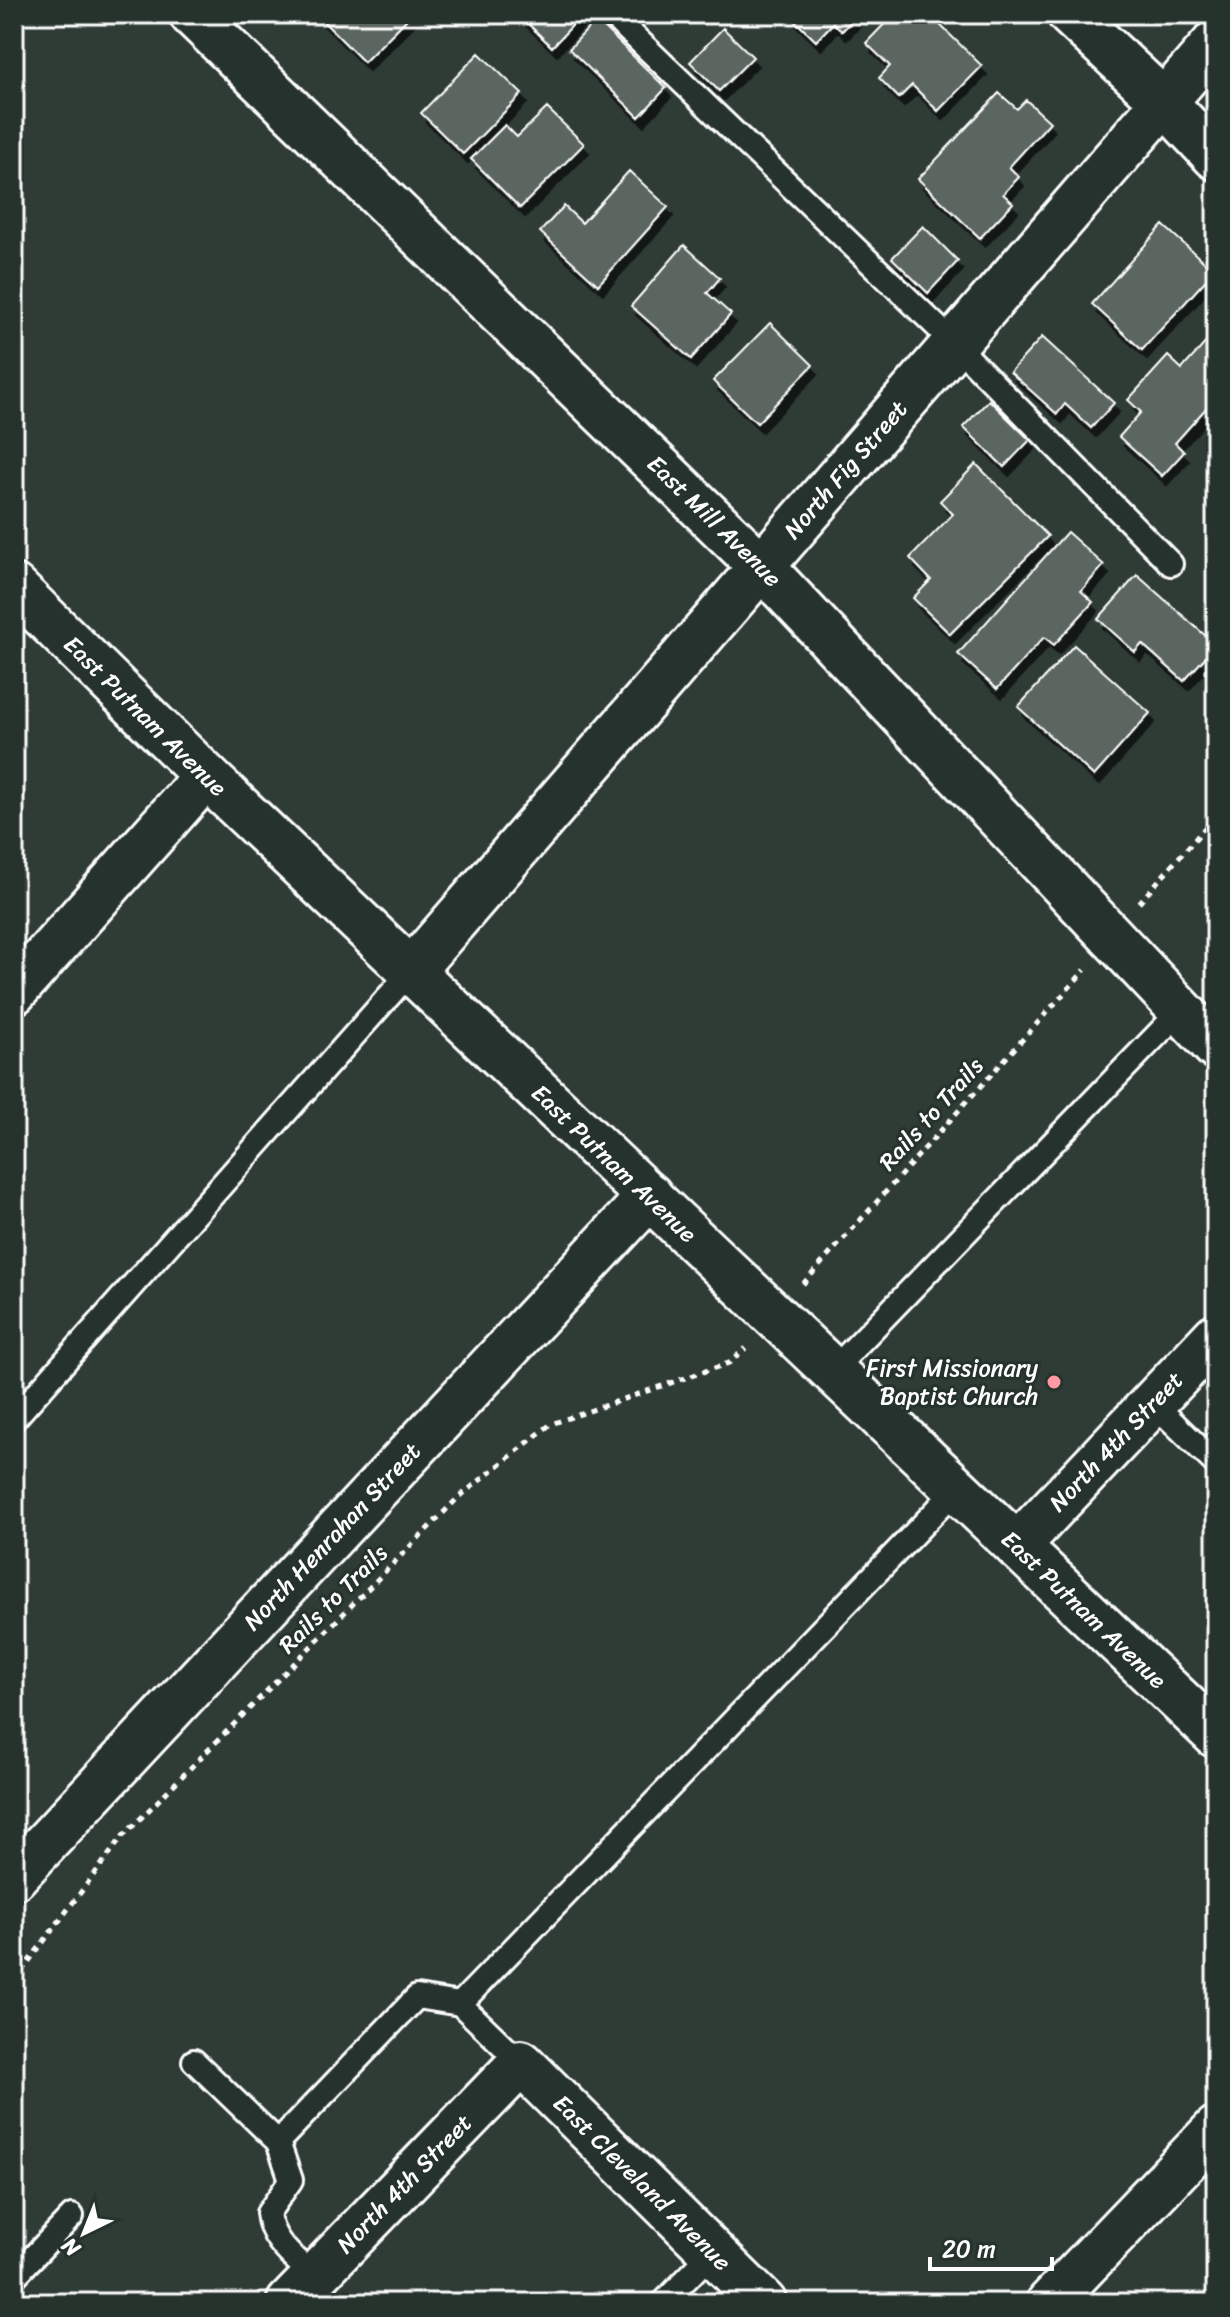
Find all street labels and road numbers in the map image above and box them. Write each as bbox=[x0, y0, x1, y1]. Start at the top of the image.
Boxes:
street label: North Fig Street bbox=[773, 390, 918, 549]
street label: East Mill Avenue bbox=[637, 445, 792, 597]
street label: East Putnam Avenue bbox=[53, 625, 237, 807]
street label: Rails to Trails bbox=[868, 1047, 994, 1181]
street label: East Putnam Avenue bbox=[521, 1074, 707, 1253]
street label: North 4th Street bbox=[1038, 1361, 1194, 1522]
street label: North Henrahan Street bbox=[233, 1432, 431, 1641]
street label: East Putnam Avenue bbox=[991, 1520, 1177, 1700]
street label: Rails to Trails bbox=[268, 1534, 398, 1664]
street label: East Cleveland Avenue bbox=[542, 2084, 742, 2281]
street label: North 4th Street bbox=[326, 2104, 483, 2264]

